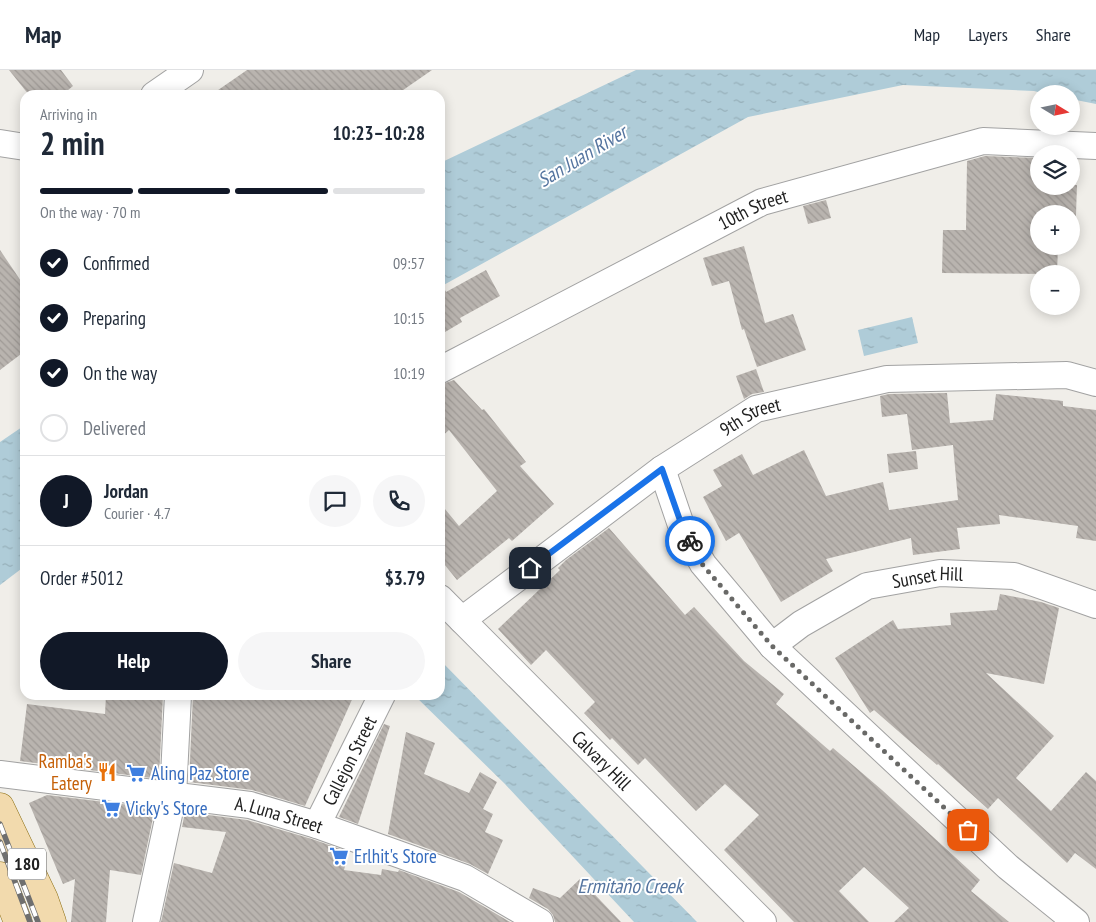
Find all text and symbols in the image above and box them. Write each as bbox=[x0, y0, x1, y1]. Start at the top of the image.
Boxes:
text: Map bbox=[25, 19, 62, 50]
text: Map bbox=[914, 23, 940, 46]
text: Layers bbox=[968, 23, 1008, 46]
text: Share bbox=[1036, 23, 1071, 46]
north arrow bbox=[1030, 85, 1080, 135]
map controls bbox=[1030, 85, 1080, 315]
text: Arriving in bbox=[40, 104, 97, 124]
water label: San Juan River bbox=[533, 118, 634, 193]
text: 10:23–10:28 bbox=[332, 121, 425, 145]
text: 2 min bbox=[40, 122, 105, 164]
button: layers bbox=[1030, 145, 1080, 195]
street label: 10th Street bbox=[714, 183, 791, 235]
text: On the way · 70 m bbox=[40, 202, 140, 222]
button: + bbox=[1030, 205, 1080, 255]
icon: check bbox=[40, 249, 68, 277]
text: Confirmed bbox=[83, 251, 150, 275]
text: 09:57 bbox=[393, 253, 425, 273]
button: − bbox=[1030, 265, 1080, 315]
icon: check bbox=[40, 304, 68, 332]
text: Preparing bbox=[83, 306, 146, 330]
text: 10:15 bbox=[393, 308, 425, 328]
icon: check bbox=[40, 359, 68, 387]
text: On the way bbox=[83, 361, 157, 385]
text: 10:19 bbox=[393, 363, 425, 383]
street label: 9th Street bbox=[715, 392, 783, 441]
text: Delivered bbox=[83, 416, 146, 440]
button: chat bbox=[309, 475, 361, 527]
button: phone bbox=[373, 475, 425, 527]
text: Jordan bbox=[104, 479, 148, 503]
text: J bbox=[63, 489, 69, 513]
text: Courier · 4.7 bbox=[104, 503, 171, 523]
courier bbox=[665, 516, 715, 566]
icon: bike bbox=[676, 527, 704, 555]
pin bbox=[509, 547, 551, 589]
icon: home bbox=[516, 554, 544, 582]
street label: Sunset Hill bbox=[890, 561, 964, 593]
text: Order #5012 bbox=[40, 566, 124, 590]
text: $3.79 bbox=[385, 566, 425, 590]
button: Help bbox=[40, 632, 228, 690]
button: Share bbox=[238, 632, 425, 690]
street label: Callejon Street bbox=[317, 711, 382, 809]
street label: Calvary Hill bbox=[567, 725, 637, 795]
place label: Ramba's Eatery bbox=[38, 749, 93, 795]
restaurant icon: Ramba's Eatery bbox=[96, 761, 118, 783]
place label: Aling Paz Store bbox=[151, 761, 250, 785]
supermarket icon: Aling Paz Store bbox=[125, 762, 147, 784]
street label: A. Luna Street bbox=[233, 791, 327, 838]
place label: Vicky's Store bbox=[125, 796, 208, 820]
supermarket icon: Vicky's Store bbox=[100, 797, 122, 819]
pin bbox=[947, 809, 989, 851]
icon: bag bbox=[954, 816, 982, 844]
place label: Erlhit's Store bbox=[354, 844, 437, 868]
supermarket icon: Erlhit's Store bbox=[328, 845, 350, 867]
road number: 180 bbox=[8, 849, 46, 880]
water label: Ermitaño Creek bbox=[577, 873, 685, 899]

